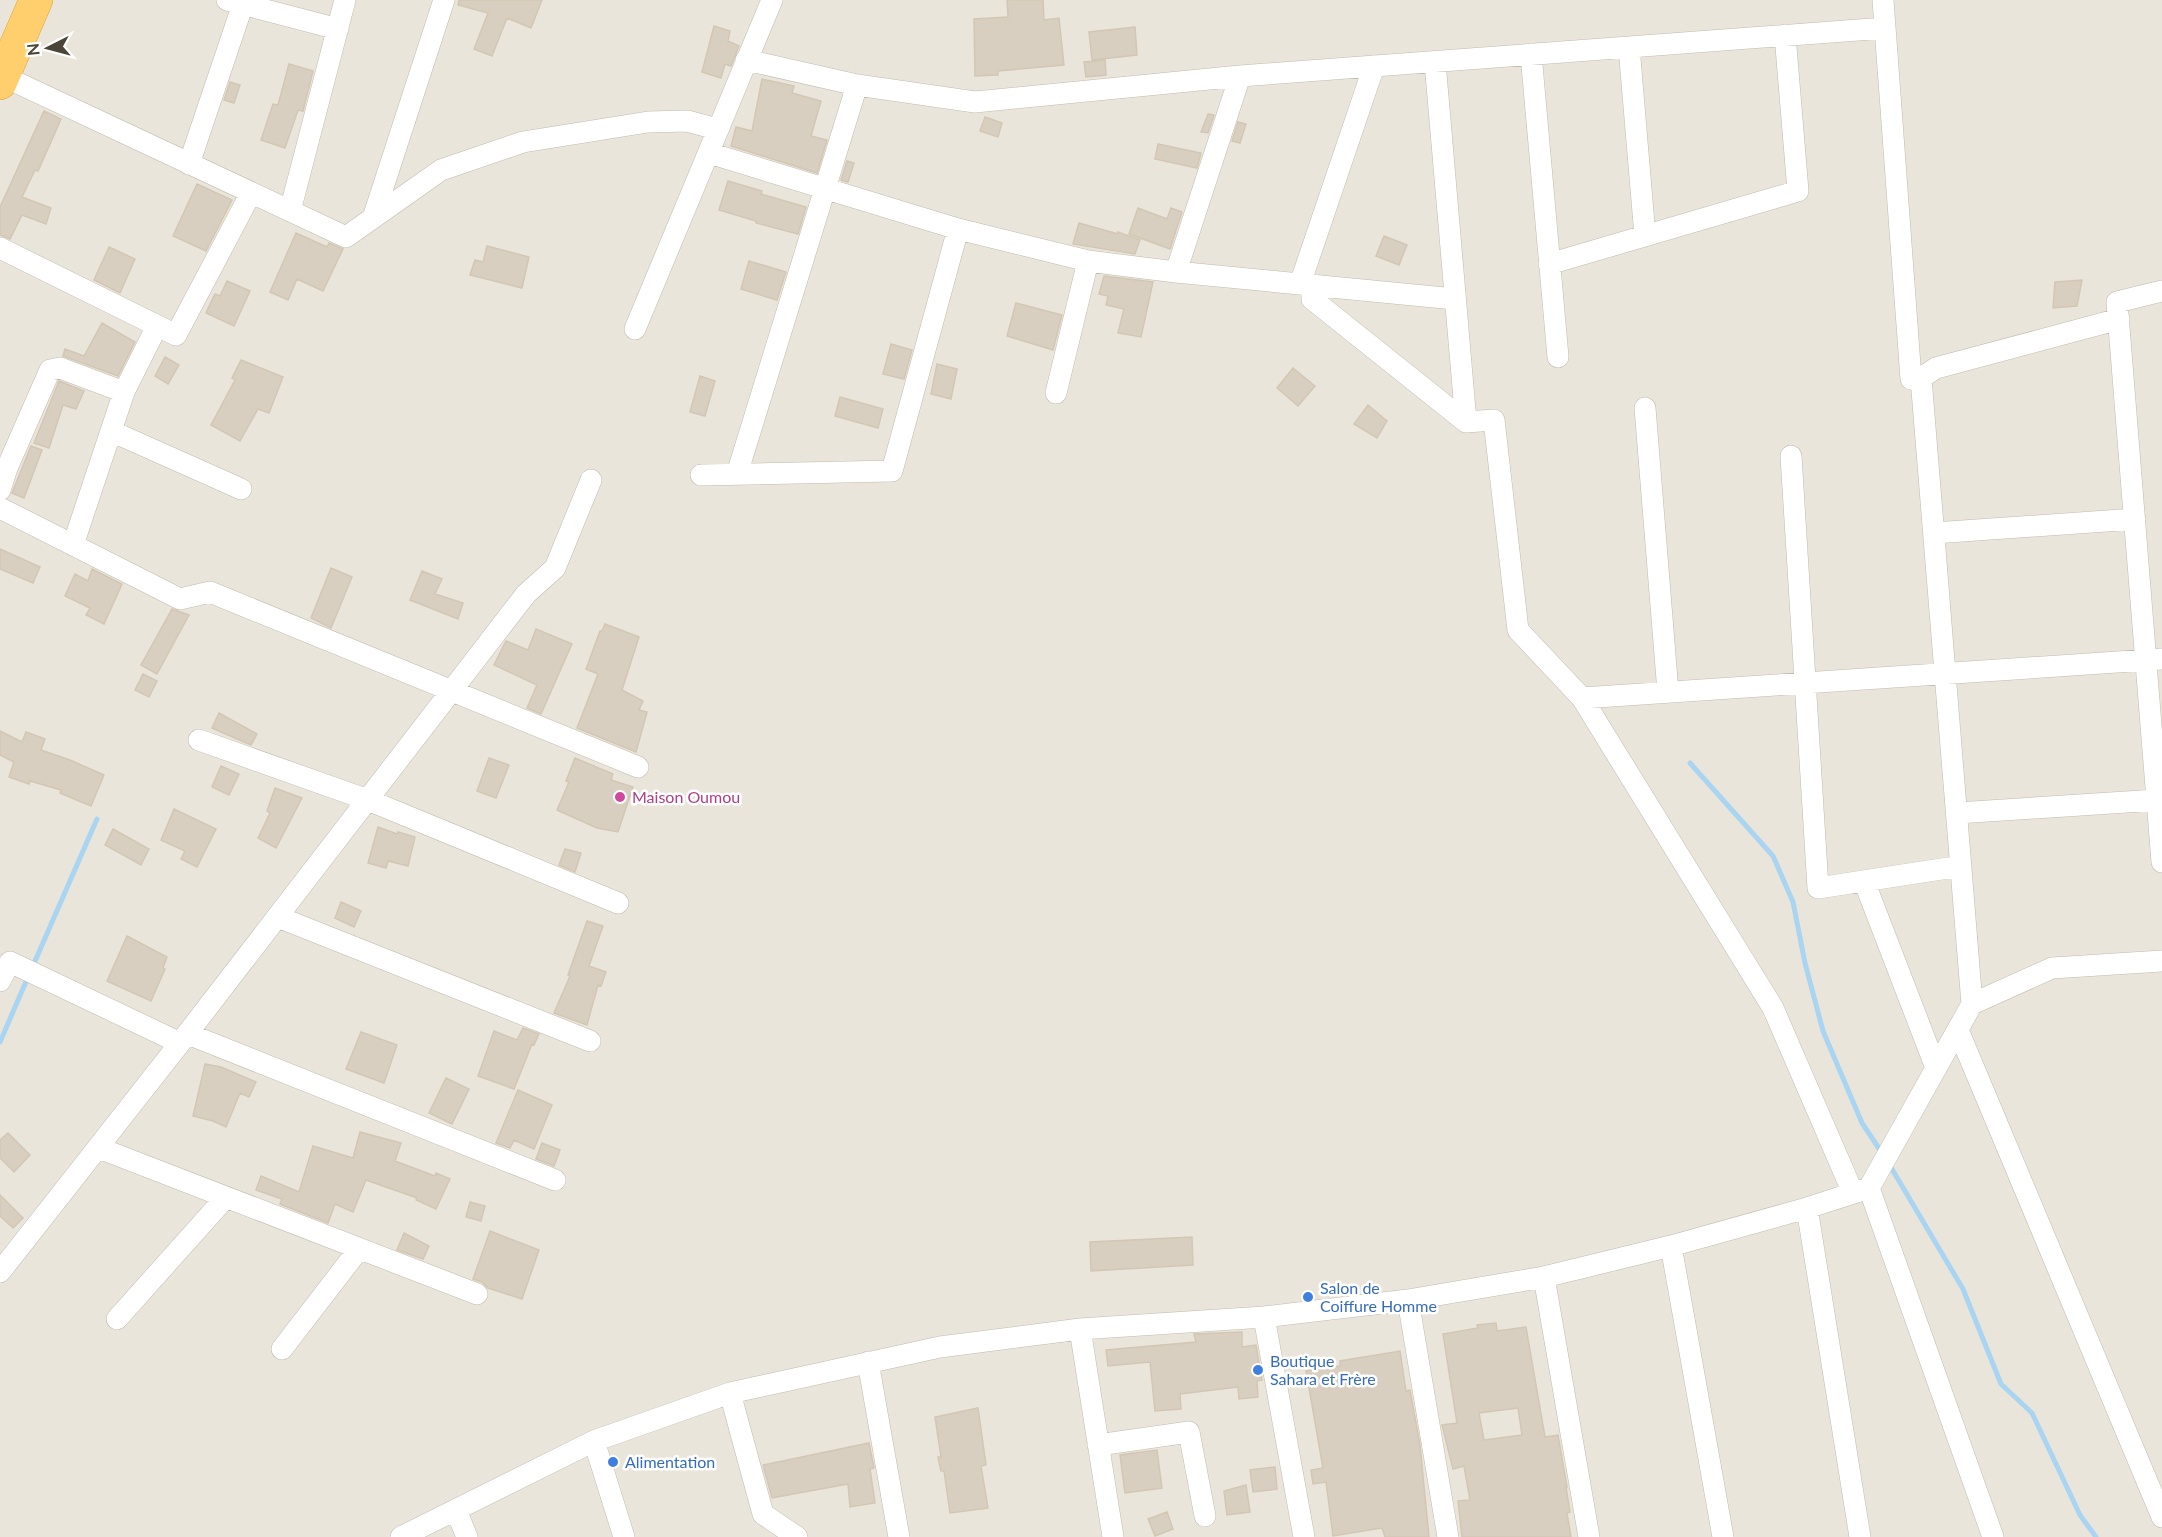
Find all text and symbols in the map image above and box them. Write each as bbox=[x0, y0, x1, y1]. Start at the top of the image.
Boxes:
north arrow bbox=[18, 18, 78, 78]
text: N bbox=[22, 42, 43, 57]
place label: Maison Oumou bbox=[632, 787, 740, 806]
marker: Maison Oumou bbox=[613, 790, 627, 804]
place label: Salon de Coiffure Homme bbox=[1320, 1278, 1437, 1315]
marker: Salon de Coiffure Homme bbox=[1301, 1290, 1315, 1304]
place label: Boutique Sahara et Frère bbox=[1270, 1351, 1376, 1388]
marker: Boutique Sahara et Frère bbox=[1251, 1363, 1265, 1377]
place label: Alimentation bbox=[625, 1452, 715, 1471]
marker: Alimentation bbox=[606, 1455, 620, 1469]

